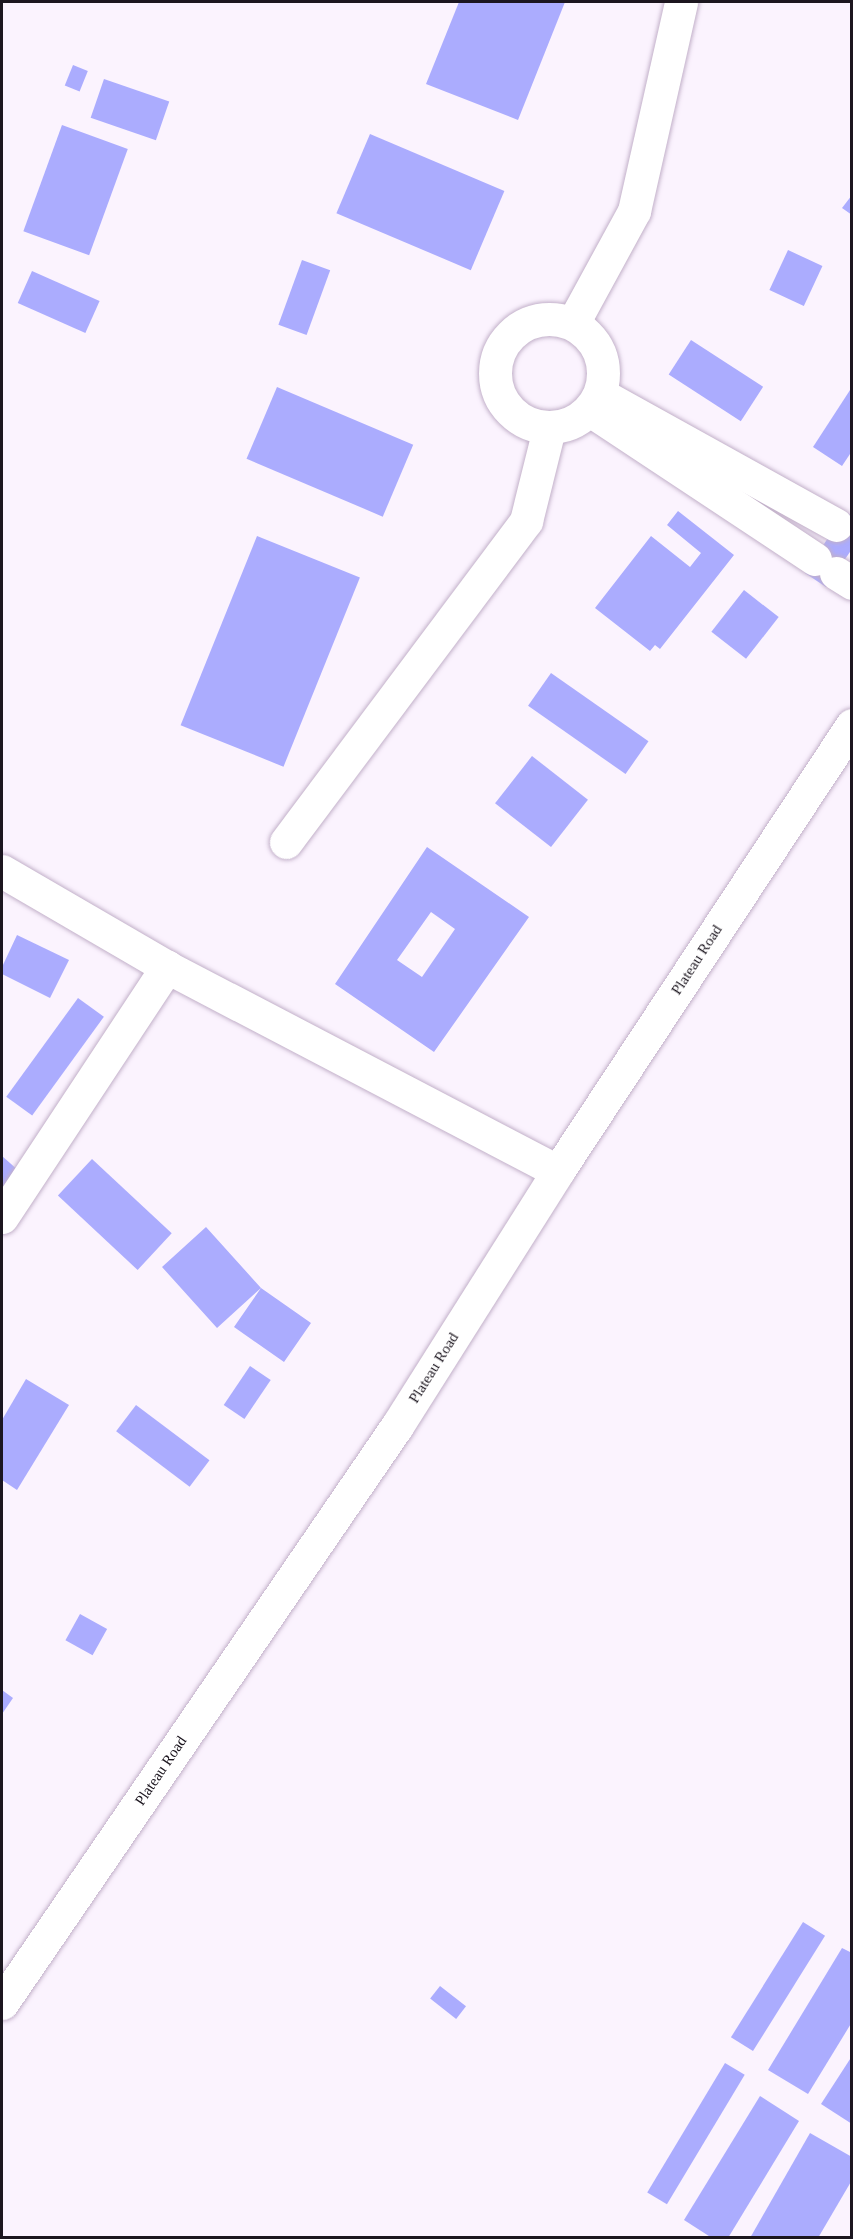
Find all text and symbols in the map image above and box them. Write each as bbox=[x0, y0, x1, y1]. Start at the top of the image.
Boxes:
street label: Plateau Road bbox=[668, 922, 726, 998]
street label: Plateau Road bbox=[405, 1329, 463, 1407]
street label: Plateau Road bbox=[131, 1733, 191, 1809]

